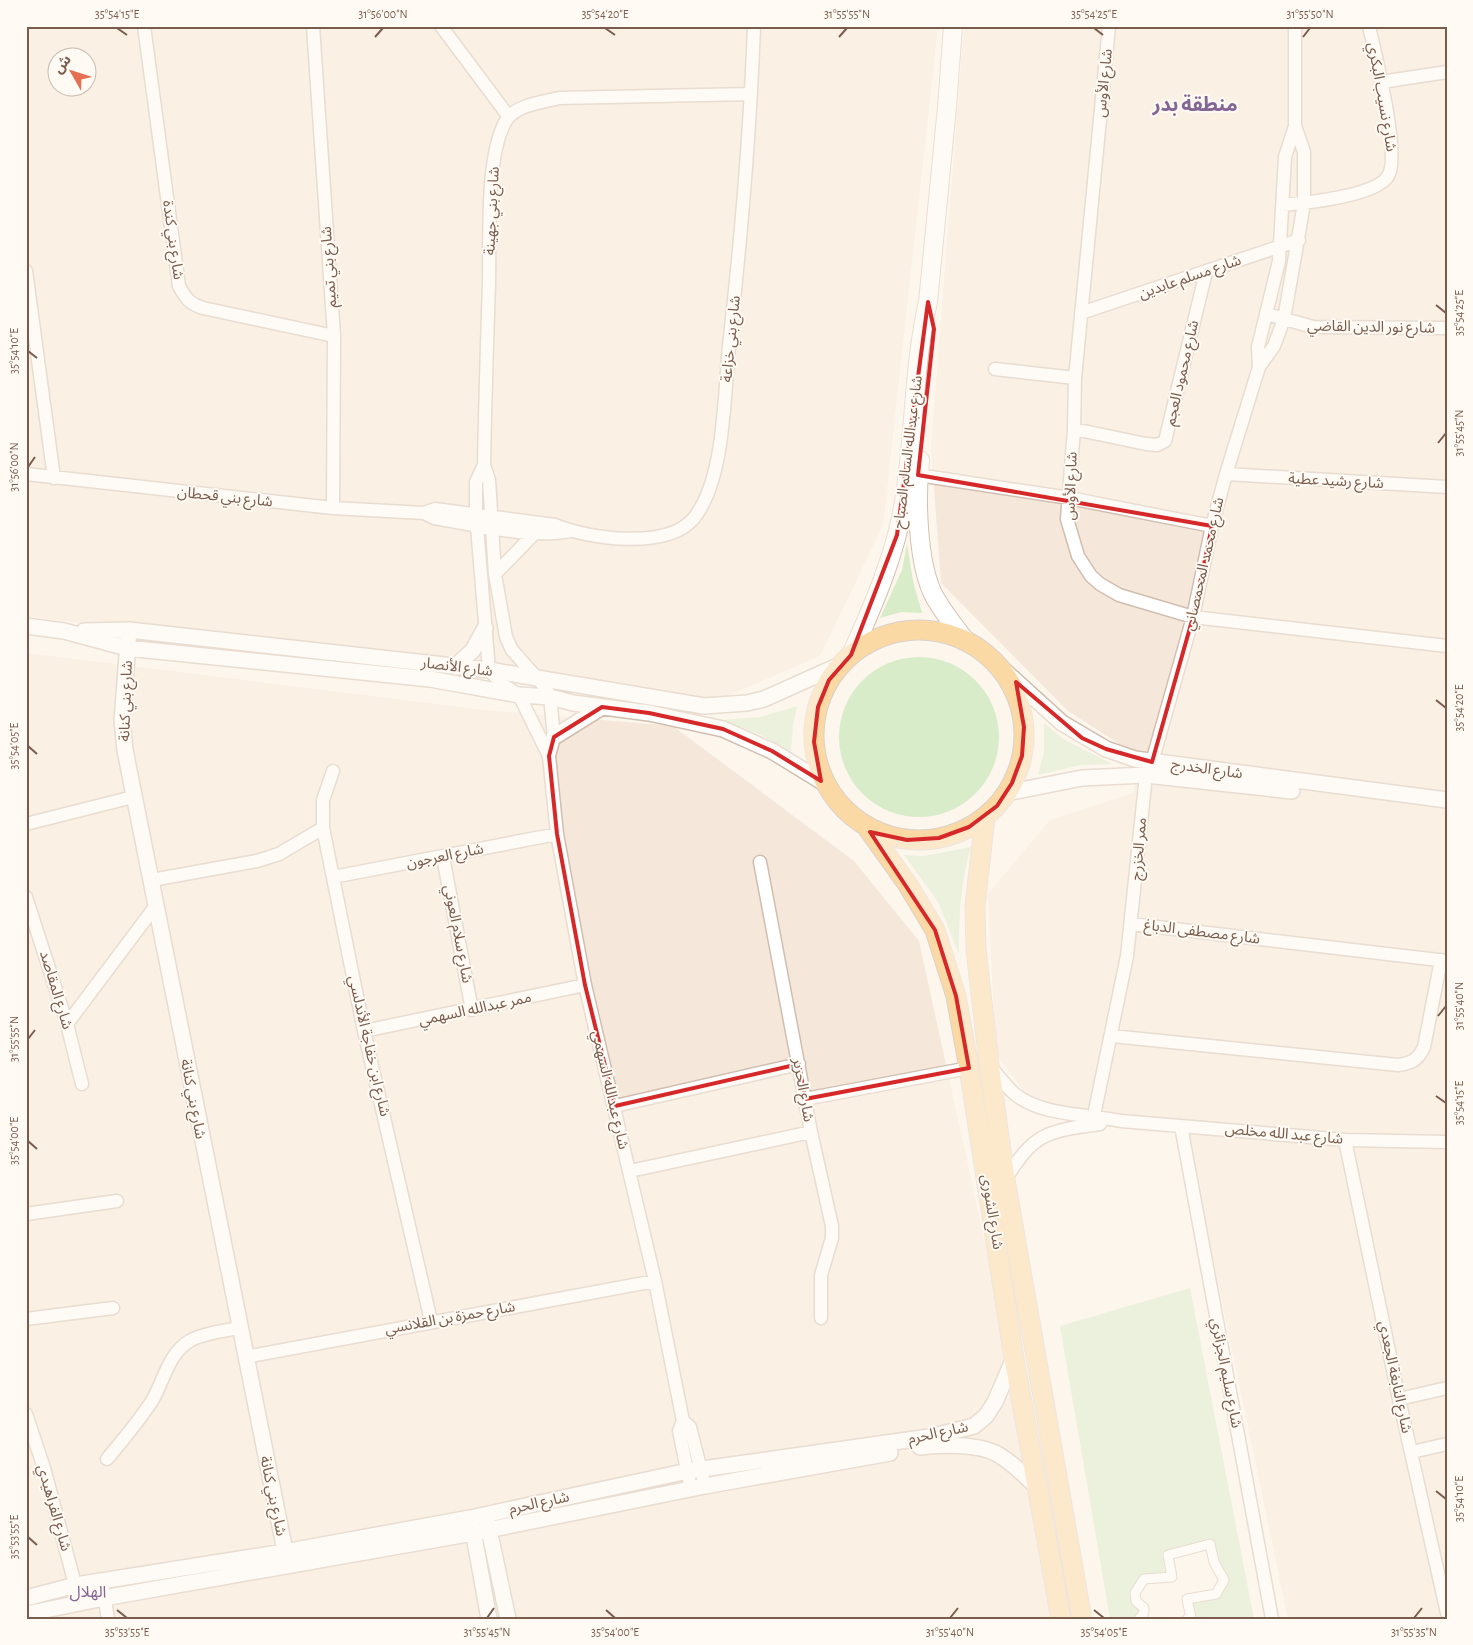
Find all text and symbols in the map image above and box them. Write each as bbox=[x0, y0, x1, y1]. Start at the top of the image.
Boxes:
text: 35°54'15"E bbox=[95, 8, 139, 20]
text: 31°56'00"N bbox=[358, 8, 408, 20]
text: 35°54'20"E bbox=[581, 8, 629, 20]
text: 31°55'55"N bbox=[824, 8, 870, 20]
text: 35°54'25"E bbox=[1071, 8, 1117, 20]
text: 31°55'50"N bbox=[1286, 8, 1334, 20]
street label: شارع نسيب البكري bbox=[1361, 41, 1399, 154]
north arrow bbox=[48, 48, 98, 98]
street label: شارع الأوس bbox=[1092, 48, 1119, 118]
text: ش bbox=[51, 53, 74, 76]
district label: منطقة بدر bbox=[1151, 94, 1238, 116]
street label: شارع بني جهينة bbox=[482, 166, 506, 256]
street label: شارع بني كندة bbox=[156, 199, 186, 281]
street label: شارع بني تميم bbox=[319, 225, 343, 308]
street label: شارع مسلم عابدين bbox=[1137, 252, 1245, 305]
text: 35°54'25"E bbox=[1453, 290, 1465, 336]
street label: شارع بني خزاعة bbox=[719, 295, 747, 384]
street label: شارع نور الدين القاضي bbox=[1307, 318, 1435, 340]
street label: شارع محمود العجم bbox=[1163, 319, 1205, 428]
text: 35°54'10"E bbox=[8, 328, 20, 374]
street label: شارع عبدالله السالم الصباح bbox=[891, 374, 929, 530]
text: 31°55'45"N bbox=[1453, 410, 1465, 456]
text: 31°56'00"N bbox=[8, 442, 20, 492]
street label: شارع الأوس bbox=[1062, 451, 1084, 521]
street label: شارع رشيد عطية bbox=[1288, 471, 1384, 495]
street label: شارع بني قحطان bbox=[176, 485, 274, 513]
street label: شارع محمد المحمصاني bbox=[1181, 496, 1231, 633]
street label: شارع الأنصار bbox=[419, 655, 494, 683]
street label: شارع بني كنانة bbox=[117, 660, 139, 742]
text: 35°54'20"E bbox=[1453, 684, 1465, 732]
text: 35°54'05"E bbox=[8, 722, 20, 769]
street label: شارع الخدرج bbox=[1170, 757, 1244, 785]
street label: ممر الخزرج bbox=[1129, 817, 1153, 881]
street label: شارع العرجون bbox=[405, 841, 486, 875]
street label: شارع سلام العوني bbox=[437, 884, 475, 985]
street label: شارع مصطفى الدباغ bbox=[1143, 917, 1261, 951]
street label: شارع المقاصد bbox=[33, 949, 75, 1032]
street label: شارع ابن خفاجة الأندلسي bbox=[342, 974, 393, 1119]
text: 31°55'40"N bbox=[1453, 982, 1465, 1030]
street label: ممر عبدالله السهمي bbox=[417, 990, 533, 1032]
text: 31°55'55"N bbox=[8, 1016, 20, 1062]
street label: شارع عبدالله السهمي bbox=[585, 1029, 631, 1152]
street label: شارع الحرير bbox=[786, 1056, 816, 1124]
street label: شارع بني كنانة bbox=[174, 1058, 208, 1141]
text: 35°54'15"E bbox=[1453, 1081, 1465, 1125]
text: 35°54'00"E bbox=[8, 1117, 20, 1165]
street label: شارع عبد الله مخلص bbox=[1224, 1121, 1344, 1151]
street label: شارع الشورى bbox=[975, 1173, 1005, 1252]
street label: شارع حمزة بن القلانسي bbox=[384, 1299, 517, 1341]
street label: شارع سليم الجزائري bbox=[1204, 1317, 1244, 1430]
street label: شارع النابغة الجعدي bbox=[1372, 1319, 1414, 1436]
street label: شارع الحرم bbox=[906, 1419, 971, 1451]
street label: شارع بني كنانة bbox=[253, 1455, 289, 1538]
street label: شارع الفراهيدي bbox=[31, 1463, 74, 1554]
text: 35°54'10"E bbox=[1453, 1476, 1465, 1522]
street label: شارع الحرم bbox=[507, 1489, 572, 1521]
text: 35°53'55"E bbox=[8, 1514, 20, 1559]
district label: الهلال bbox=[70, 1584, 106, 1602]
text: 35°53'55"E bbox=[105, 1626, 150, 1638]
text: 31°55'45"N bbox=[464, 1626, 510, 1638]
text: 35°54'00"E bbox=[591, 1626, 639, 1638]
text: 31°55'40"N bbox=[926, 1626, 974, 1638]
text: 35°54'05"E bbox=[1081, 1626, 1128, 1638]
text: 31°55'35"N bbox=[1391, 1626, 1437, 1638]

